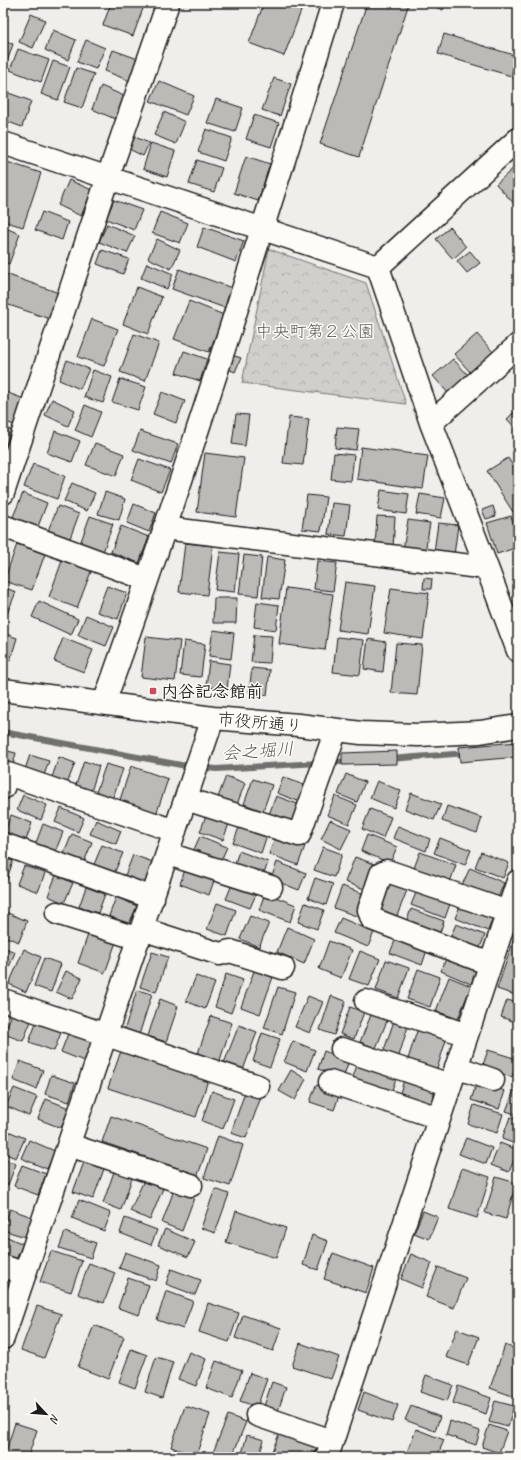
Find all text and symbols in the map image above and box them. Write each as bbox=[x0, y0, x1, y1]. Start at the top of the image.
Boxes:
park label: 中央町第２公園 bbox=[256, 321, 375, 342]
place label: 内谷記念館前 bbox=[161, 681, 263, 702]
marker: 内谷記念館前 bbox=[148, 686, 158, 696]
street label: 市役所通り bbox=[217, 708, 303, 737]
water label: 会之堀川 bbox=[221, 738, 295, 764]
north arrow bbox=[26, 1394, 66, 1434]
text: N bbox=[46, 1412, 63, 1426]

